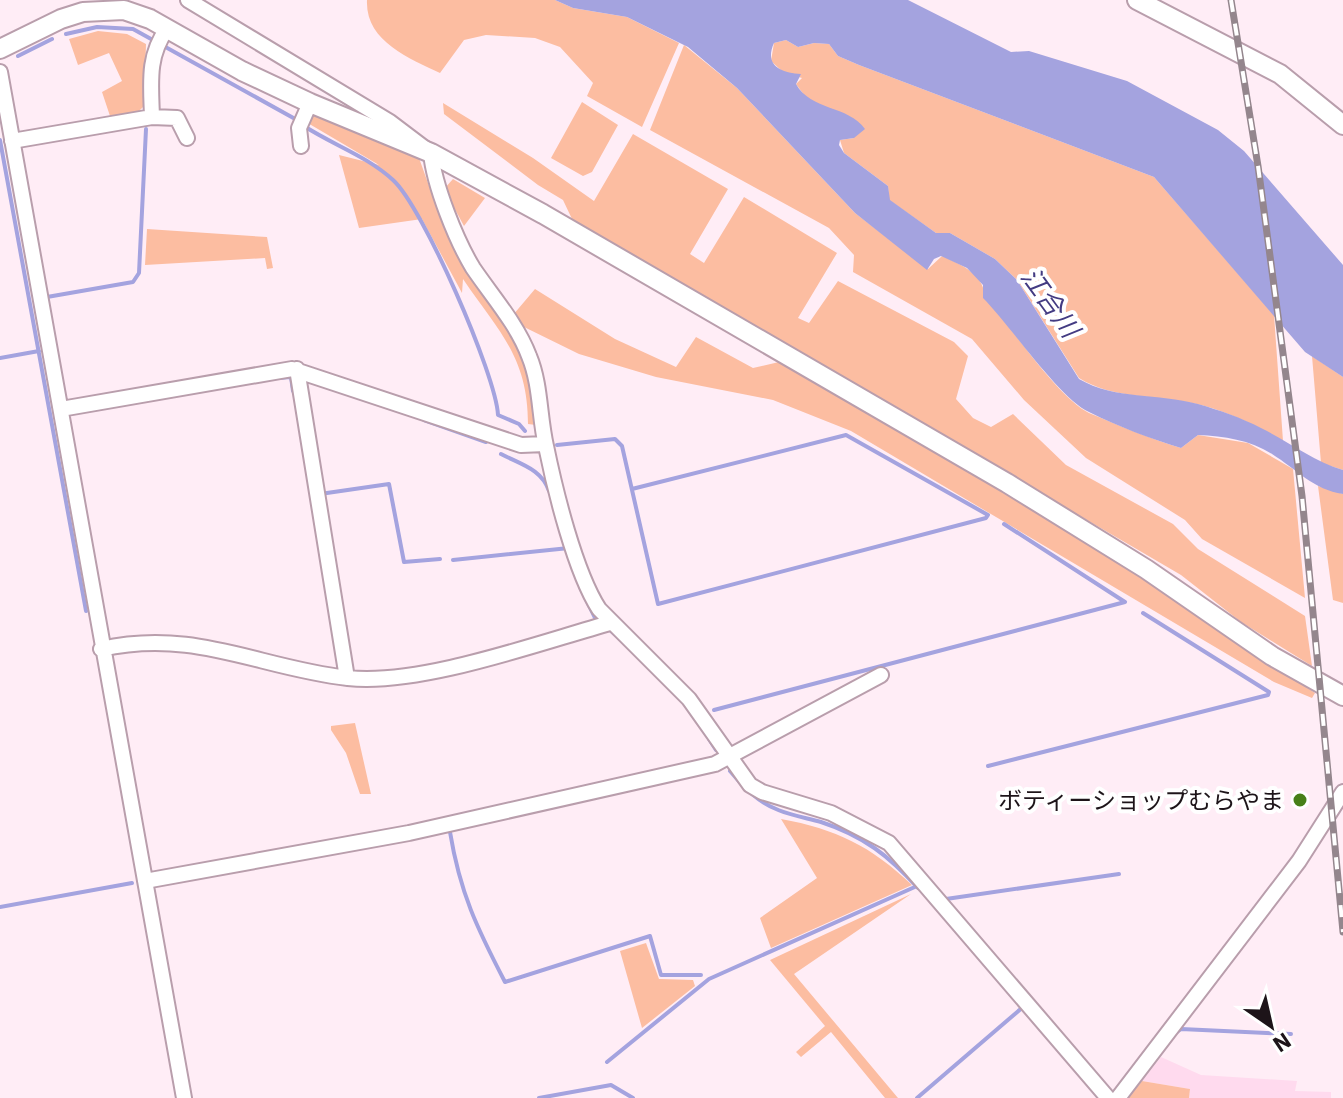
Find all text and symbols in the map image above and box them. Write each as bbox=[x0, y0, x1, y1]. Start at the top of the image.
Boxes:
water label: 江合川 bbox=[1014, 260, 1089, 346]
place label: ボティーショップむらやま bbox=[998, 784, 1284, 816]
marker: ボティーショップむらやま bbox=[1291, 791, 1309, 809]
north arrow bbox=[1231, 986, 1311, 1066]
text: N bbox=[1268, 1027, 1297, 1059]

